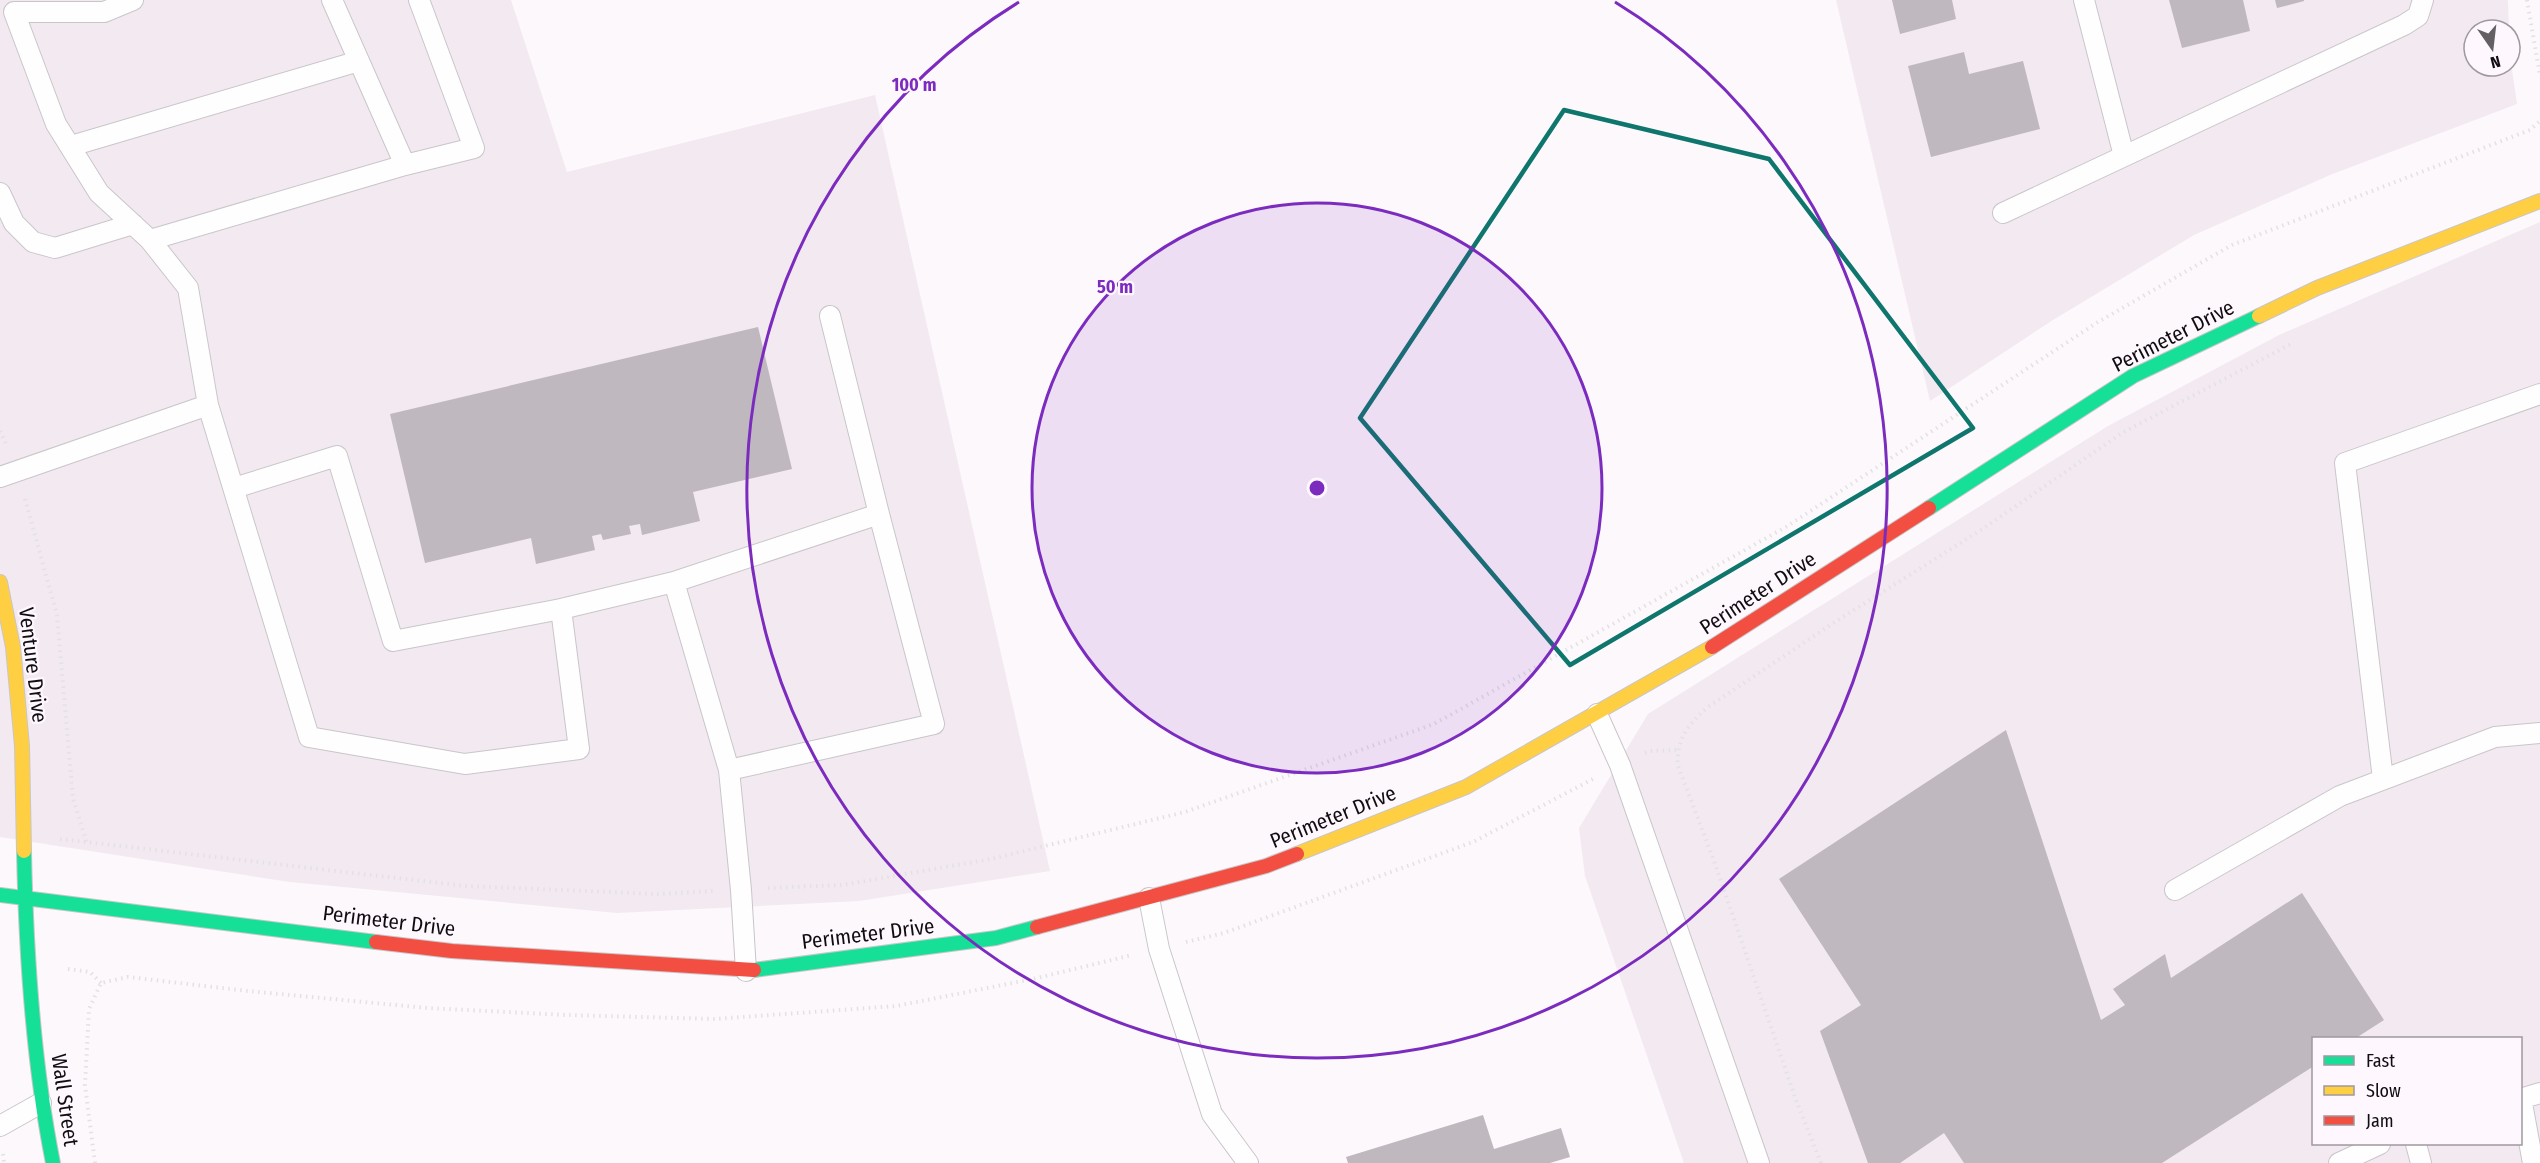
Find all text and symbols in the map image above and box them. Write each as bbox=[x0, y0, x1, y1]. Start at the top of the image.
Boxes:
north arrow bbox=[2462, 18, 2522, 78]
text: N bbox=[2489, 52, 2502, 72]
text: 100 m bbox=[892, 74, 936, 96]
text: 50 m bbox=[1097, 276, 1133, 298]
street label: Perimeter Drive bbox=[2108, 294, 2238, 378]
centre of rings bbox=[1307, 478, 1327, 498]
street label: Perimeter Drive bbox=[1695, 546, 1821, 640]
street label: Venture Drive bbox=[13, 606, 53, 724]
street label: Perimeter Drive bbox=[1266, 780, 1400, 854]
street label: Perimeter Drive bbox=[321, 900, 457, 942]
street label: Perimeter Drive bbox=[800, 913, 936, 955]
legend bbox=[2312, 1037, 2522, 1145]
text: Fast bbox=[2366, 1050, 2395, 1072]
street label: Wall Street bbox=[46, 1052, 84, 1148]
text: Slow bbox=[2366, 1080, 2401, 1102]
text: Jam bbox=[2366, 1110, 2394, 1132]

